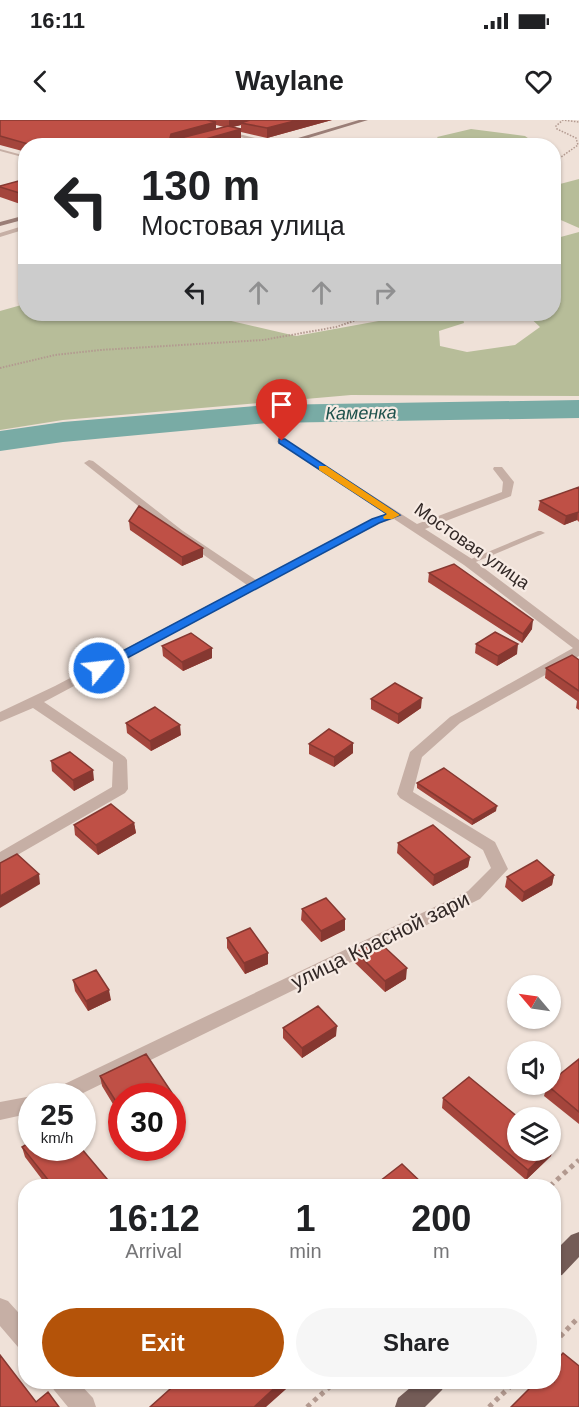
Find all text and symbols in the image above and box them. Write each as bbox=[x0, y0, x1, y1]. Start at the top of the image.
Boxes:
text: 16:11 bbox=[30, 8, 85, 33]
icon: back bbox=[24, 65, 57, 98]
icon: heart bbox=[522, 65, 555, 98]
text: Waylane bbox=[235, 66, 344, 96]
icon: left bbox=[42, 162, 120, 240]
text: 130 m bbox=[141, 162, 260, 209]
text: Мостовая улица bbox=[141, 211, 345, 241]
icon: left bbox=[179, 276, 212, 309]
icon: ahead bbox=[242, 276, 275, 309]
icon: ahead bbox=[305, 276, 338, 309]
icon: right bbox=[368, 276, 401, 309]
pin bbox=[256, 379, 307, 441]
icon: arrive bbox=[265, 388, 298, 421]
water label: Каменка bbox=[325, 402, 397, 424]
street label: Мостовая улица bbox=[411, 499, 534, 594]
position arrow bbox=[67, 636, 131, 700]
street label: улица Красной зари bbox=[287, 887, 473, 993]
north arrow bbox=[507, 975, 561, 1029]
map controls bbox=[507, 975, 561, 1161]
button: sound bbox=[507, 1041, 561, 1095]
speed limit sign: 30 bbox=[108, 1083, 186, 1161]
text: 25 bbox=[40, 1098, 74, 1131]
button: layers bbox=[507, 1107, 561, 1161]
text: km/h bbox=[41, 1129, 73, 1146]
text: 16:12 bbox=[108, 1198, 200, 1239]
text: 1 bbox=[295, 1198, 315, 1239]
text: 200 bbox=[411, 1198, 471, 1239]
text: Arrival bbox=[125, 1240, 182, 1262]
text: min bbox=[289, 1240, 322, 1262]
text: m bbox=[433, 1240, 450, 1262]
button: Exit bbox=[42, 1308, 284, 1377]
button: Share bbox=[296, 1308, 537, 1377]

